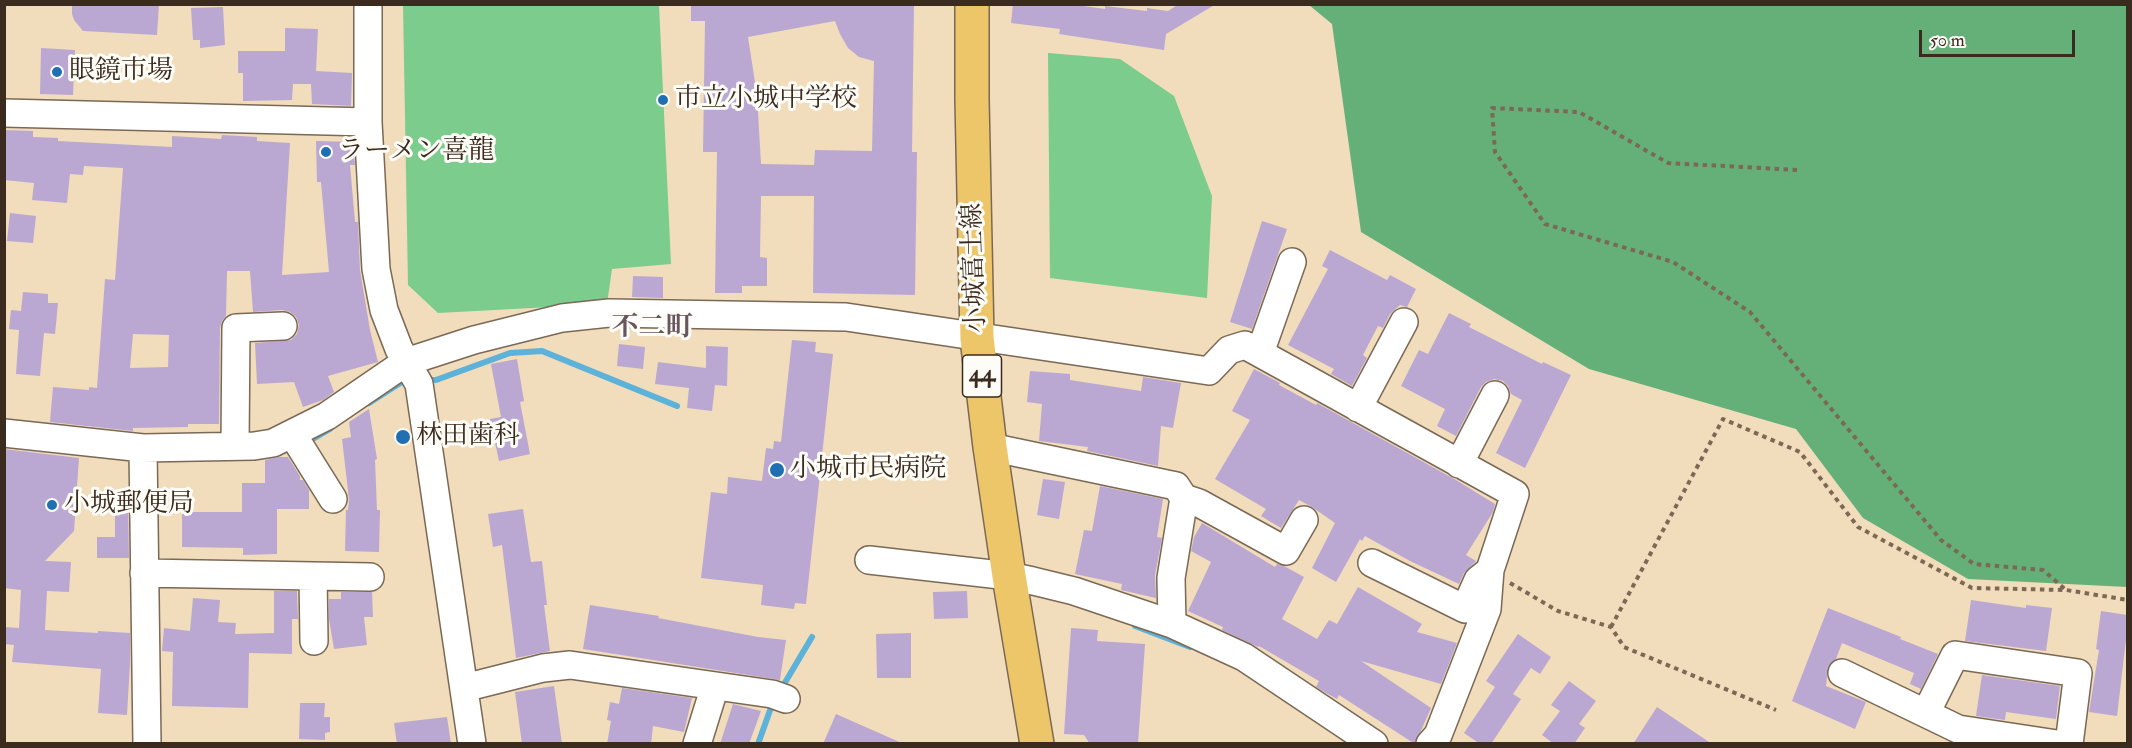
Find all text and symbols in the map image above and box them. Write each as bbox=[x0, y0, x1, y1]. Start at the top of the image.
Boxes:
scale bar bbox=[1922, 18, 2078, 56]
text: 50 m bbox=[1930, 29, 1965, 52]
place label: 眼鏡市場 bbox=[69, 56, 173, 88]
marker: 眼鏡市場 bbox=[50, 65, 64, 79]
place label: 市立小城中学校 bbox=[675, 84, 857, 116]
marker: 市立小城中学校 bbox=[656, 93, 670, 107]
place label: ラーメン喜龍 bbox=[338, 136, 494, 168]
marker: ラーメン喜龍 bbox=[319, 145, 333, 159]
street label: 小城富士線 bbox=[958, 202, 994, 334]
district label: 不二町 bbox=[612, 313, 692, 345]
road number: 44 bbox=[962, 355, 1002, 397]
place label: 林田歯科 bbox=[416, 421, 520, 453]
marker: 林田歯科 bbox=[394, 428, 412, 446]
place label: 小城市民病院 bbox=[790, 454, 946, 486]
marker: 小城市民病院 bbox=[768, 461, 786, 479]
place label: 小城郵便局 bbox=[64, 489, 194, 521]
marker: 小城郵便局 bbox=[45, 498, 59, 512]

